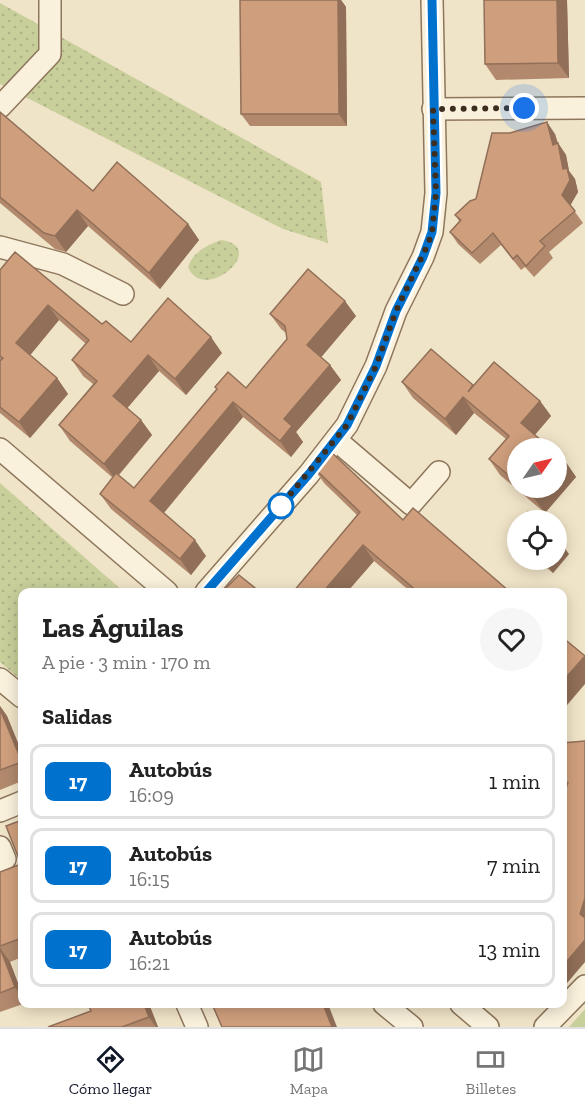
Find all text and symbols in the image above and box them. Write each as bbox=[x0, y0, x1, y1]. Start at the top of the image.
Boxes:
your location bbox=[509, 93, 539, 123]
north arrow bbox=[507, 438, 567, 498]
map controls bbox=[507, 438, 567, 570]
unlabelled marker bbox=[268, 493, 294, 519]
button: locate bbox=[507, 510, 567, 570]
button: heart bbox=[480, 608, 543, 671]
text: Las Águilas bbox=[42, 611, 184, 644]
text: A pie · 3 min · 170 m bbox=[42, 650, 211, 674]
text: Salidas bbox=[42, 703, 112, 730]
text: Autobús bbox=[129, 756, 212, 783]
text: 1 min bbox=[489, 768, 540, 795]
text: 17 bbox=[69, 769, 87, 794]
text: 16:09 bbox=[129, 783, 174, 807]
text: Autobús bbox=[129, 840, 212, 867]
text: 7 min bbox=[487, 852, 540, 879]
text: 17 bbox=[69, 853, 87, 878]
text: 16:15 bbox=[129, 867, 170, 891]
text: Autobús bbox=[129, 924, 212, 951]
text: 13 min bbox=[478, 936, 540, 963]
text: 17 bbox=[69, 937, 87, 962]
text: 16:21 bbox=[129, 951, 170, 975]
tab: Cómo llegar bbox=[69, 1043, 152, 1098]
tab: Mapa bbox=[290, 1043, 328, 1098]
tab: Billetes bbox=[466, 1043, 516, 1098]

